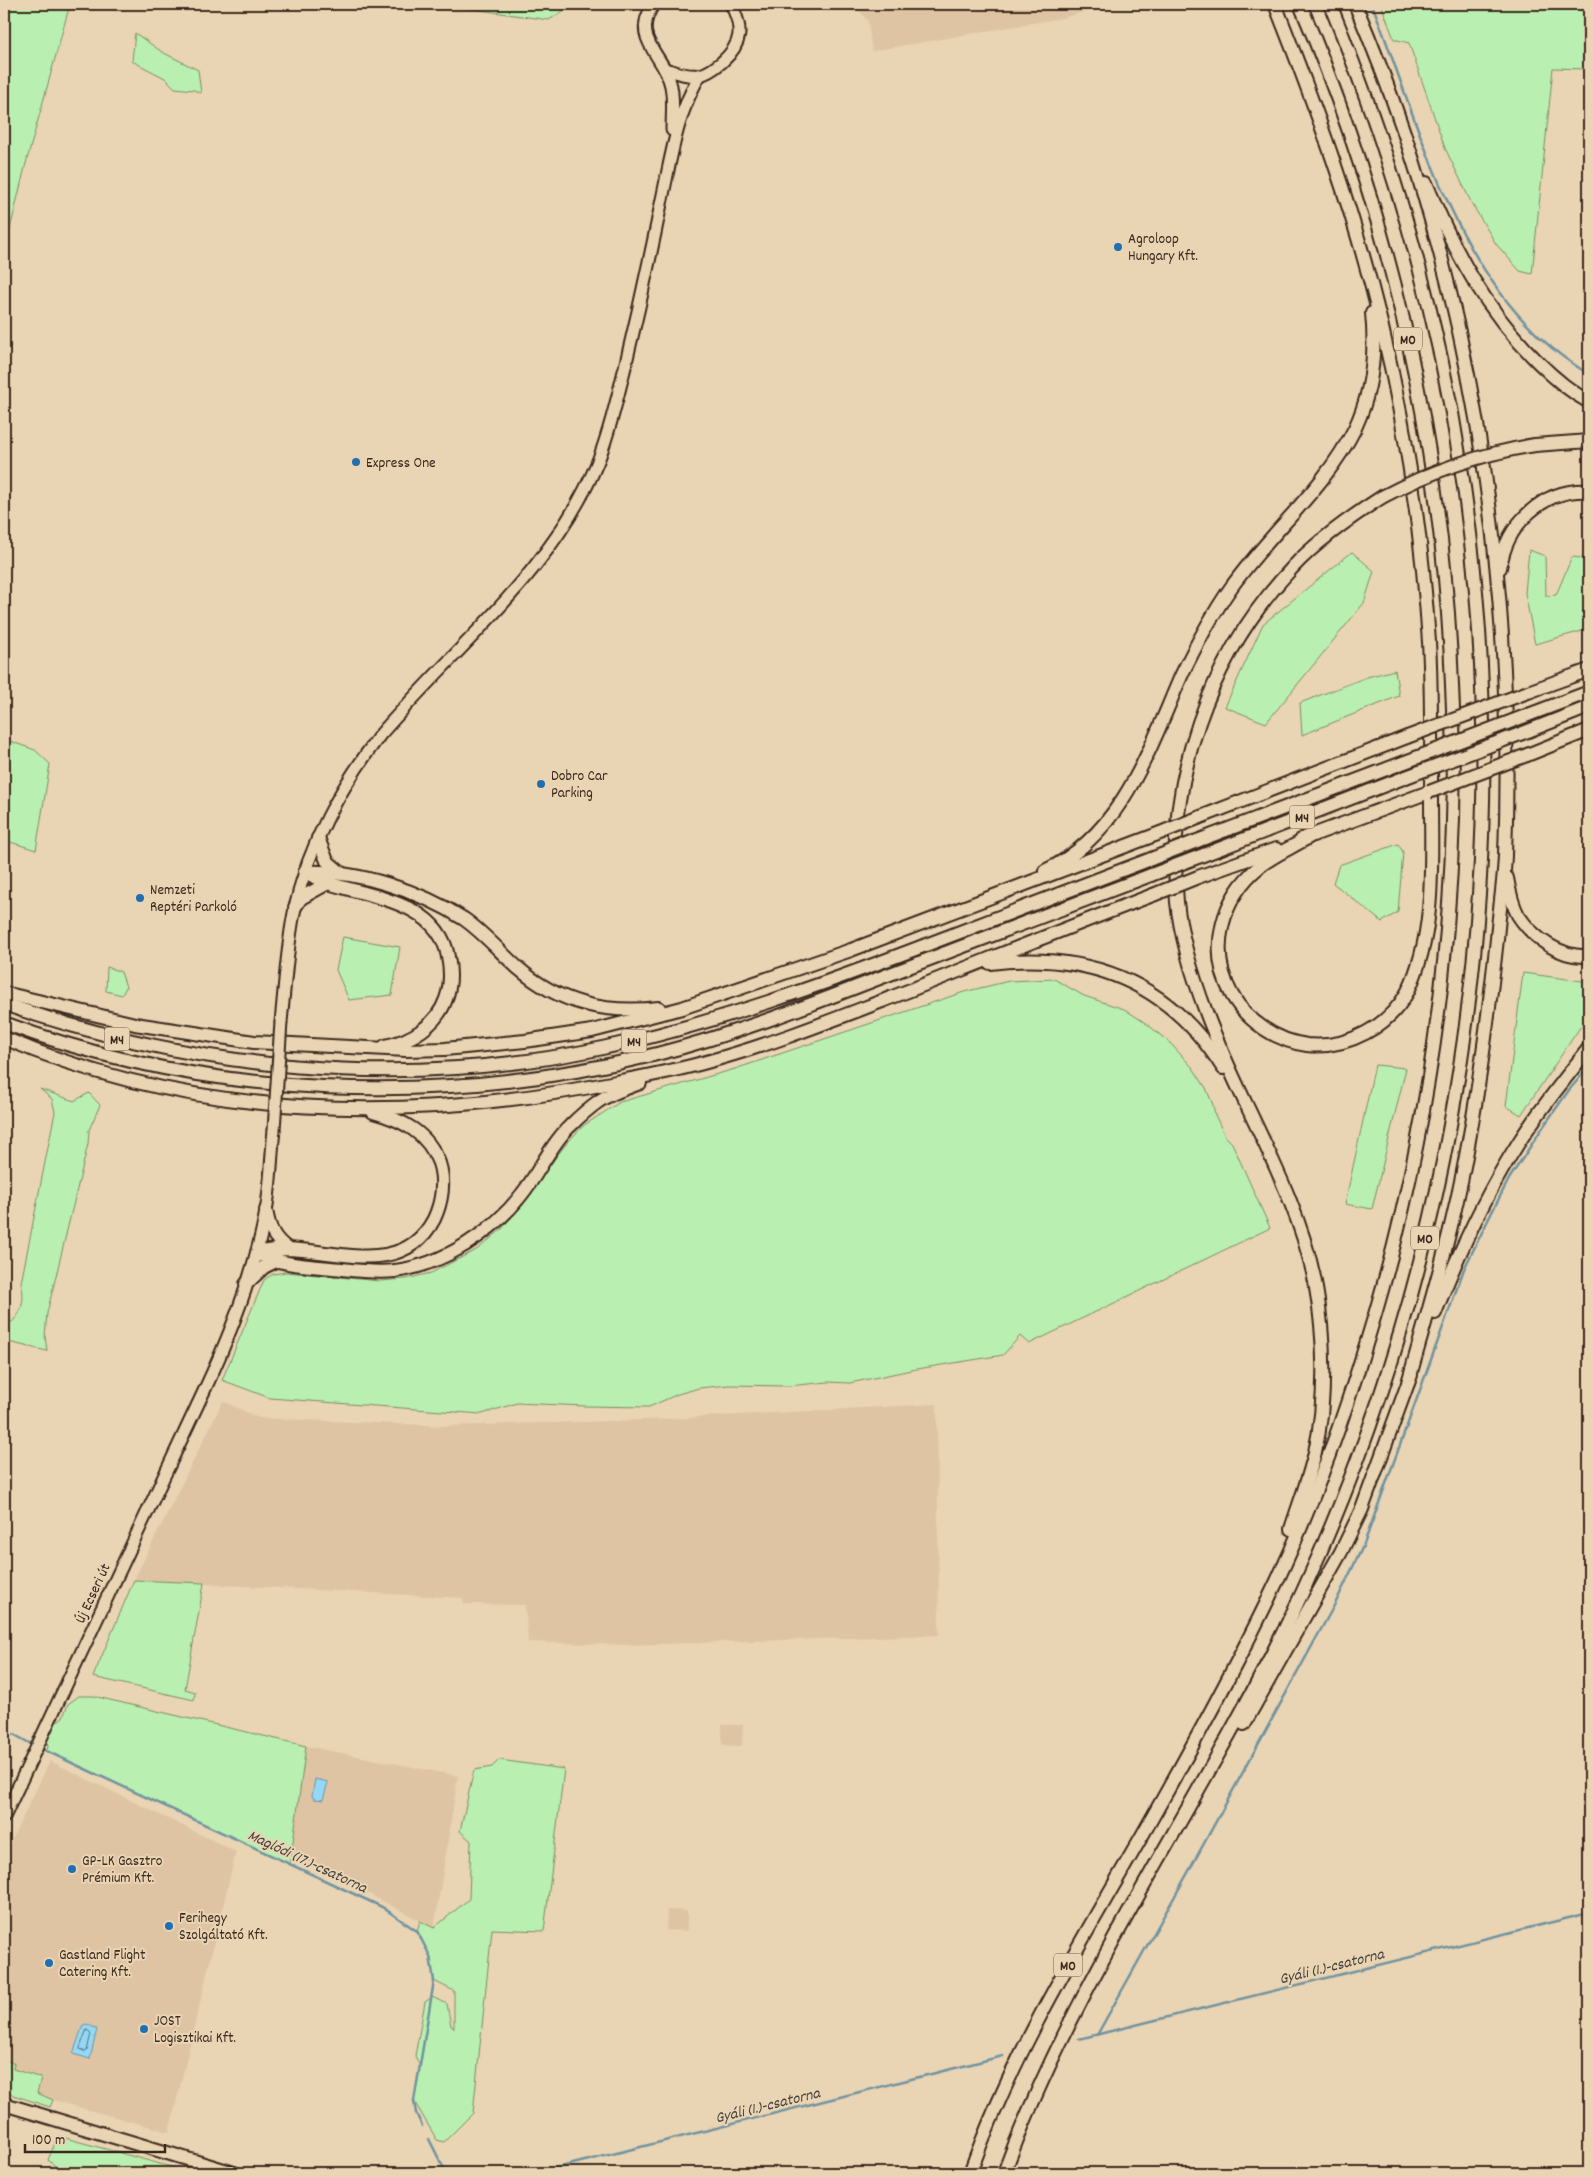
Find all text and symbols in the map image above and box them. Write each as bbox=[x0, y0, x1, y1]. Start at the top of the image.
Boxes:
place label: Agroloop Hungary Kft. bbox=[1128, 229, 1198, 268]
marker: Agroloop Hungary Kft. bbox=[1112, 241, 1124, 253]
road number: M0 bbox=[1394, 328, 1422, 350]
place label: Express One bbox=[366, 453, 436, 475]
marker: Express One bbox=[350, 456, 362, 468]
place label: Dobro Car Parking bbox=[551, 766, 608, 805]
marker: Dobro Car Parking bbox=[535, 778, 547, 790]
road number: M4 bbox=[1290, 806, 1314, 829]
place label: Nemzeti Reptéri Parkoló bbox=[150, 880, 237, 919]
marker: Nemzeti Reptéri Parkoló bbox=[134, 892, 146, 904]
road number: M4 bbox=[104, 1028, 130, 1050]
road number: M4 bbox=[622, 1030, 646, 1052]
road number: M0 bbox=[1411, 1226, 1439, 1250]
street label: Új Ecseri út bbox=[70, 1560, 117, 1627]
water label: Maglódi (17.)-csatorna bbox=[244, 1825, 372, 1901]
place label: GP-LK Gasztro Prémium Kft. bbox=[82, 1851, 163, 1890]
marker: GP-LK Gasztro Prémium Kft. bbox=[66, 1863, 78, 1875]
place label: Ferihegy Szolgáltató Kft. bbox=[179, 1908, 268, 1947]
marker: Ferihegy Szolgáltató Kft. bbox=[163, 1920, 175, 1932]
water label: Gyáli (1.)-csatorna bbox=[1277, 1943, 1388, 1992]
place label: Gastland Flight Catering Kft. bbox=[59, 1945, 146, 1984]
road number: M0 bbox=[1054, 1954, 1082, 1976]
marker: Gastland Flight Catering Kft. bbox=[43, 1957, 55, 1969]
place label: JOST Logisztikai Kft. bbox=[154, 2011, 236, 2050]
marker: JOST Logisztikai Kft. bbox=[138, 2023, 150, 2035]
water label: Gyáli (1.)-csatorna bbox=[713, 2082, 824, 2131]
scale bar bbox=[25, 2122, 165, 2154]
text: 100 m bbox=[32, 2130, 65, 2152]

